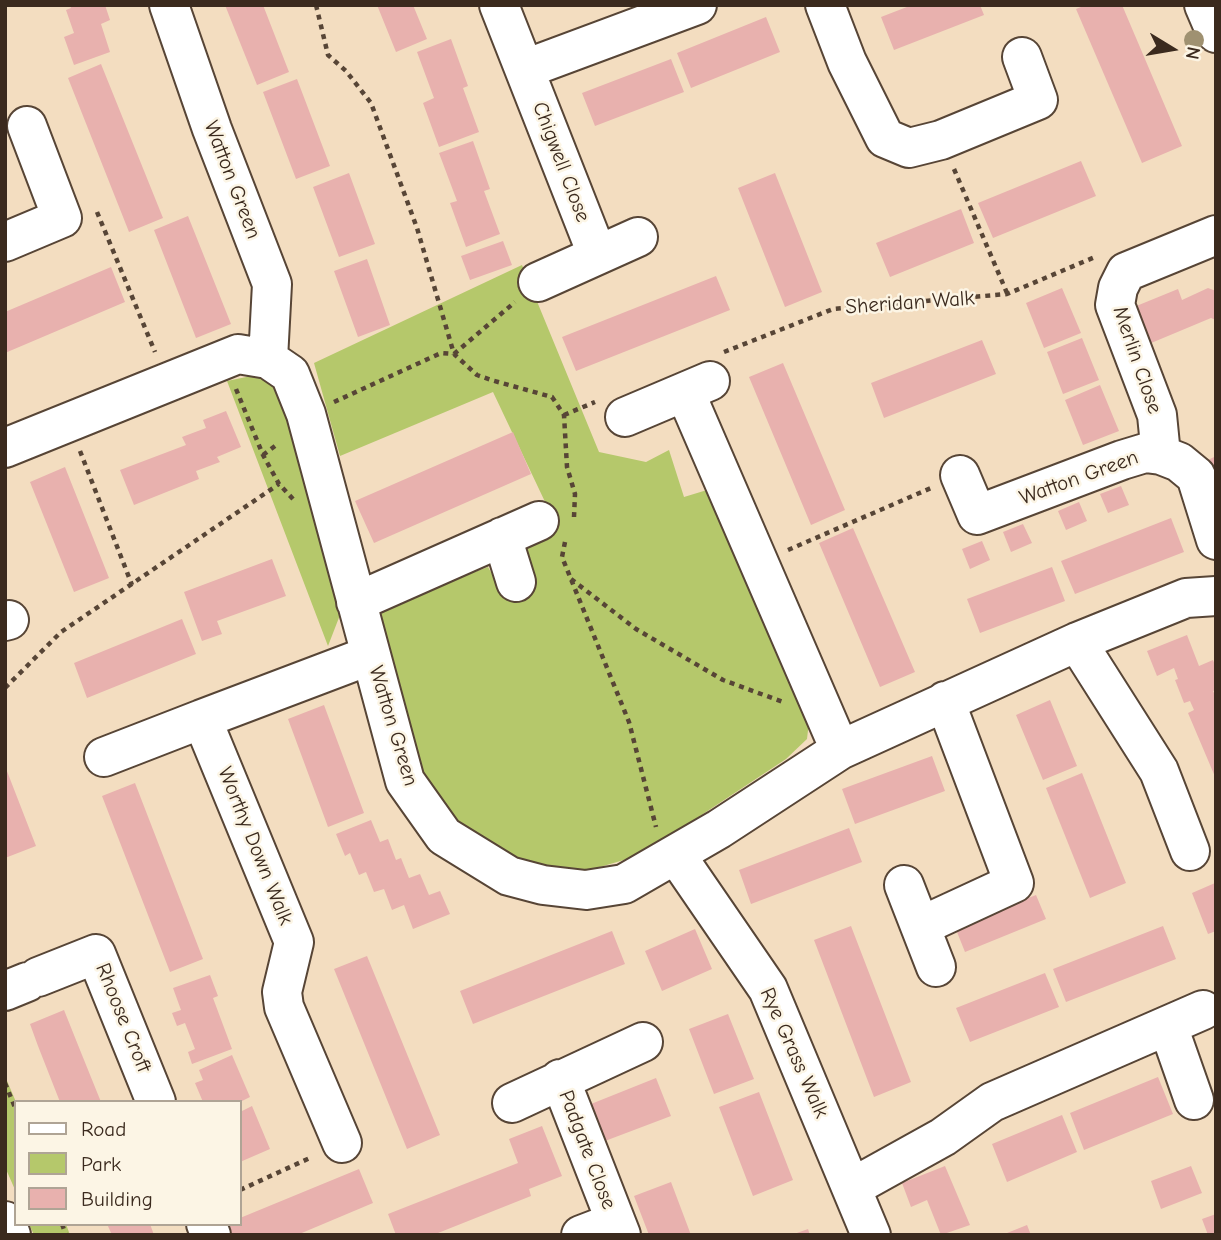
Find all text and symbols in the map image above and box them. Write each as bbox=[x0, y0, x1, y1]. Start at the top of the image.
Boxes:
north arrow bbox=[1137, 14, 1207, 84]
text: N bbox=[1181, 45, 1205, 61]
street label: Chigwell Close bbox=[527, 98, 595, 226]
street label: Watton Green bbox=[198, 117, 266, 243]
street label: Sheridan Walk bbox=[845, 286, 975, 320]
street label: Merlin Close bbox=[1107, 303, 1167, 417]
street label: Watton Green bbox=[1016, 445, 1142, 511]
street label: Watton Green bbox=[363, 663, 423, 789]
street label: Worthy Down Walk bbox=[212, 763, 298, 929]
street label: Rhoose Croft bbox=[90, 960, 156, 1076]
street label: Rye Grass Walk bbox=[754, 984, 834, 1122]
street label: Padgate Close bbox=[553, 1087, 621, 1213]
legend bbox=[14, 1100, 242, 1226]
text: Road bbox=[81, 1117, 126, 1141]
text: Park bbox=[81, 1152, 121, 1176]
text: Building bbox=[81, 1187, 153, 1211]

